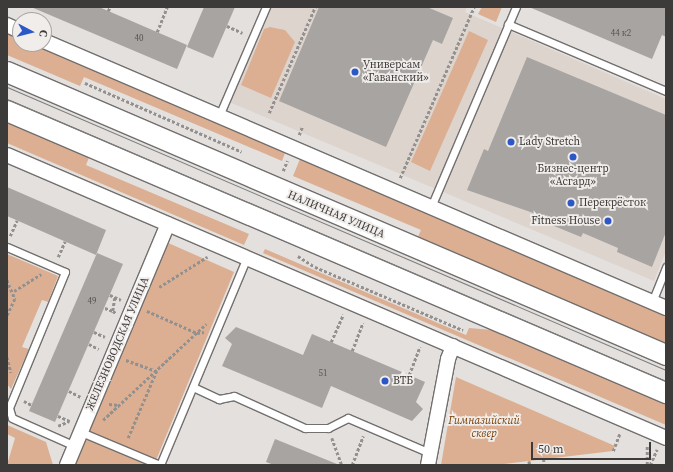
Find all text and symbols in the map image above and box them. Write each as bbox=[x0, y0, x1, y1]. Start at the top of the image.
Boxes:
north arrow bbox=[12, 12, 52, 52]
house number: 44 к2 bbox=[611, 28, 631, 38]
text: С bbox=[36, 29, 51, 38]
house number: 40 bbox=[135, 33, 143, 43]
place label: Универсам «Гаванский» bbox=[363, 59, 429, 85]
marker: Универсам «Гаванский» bbox=[350, 67, 360, 77]
place label: Lady Stretch bbox=[519, 135, 580, 149]
marker: Lady Stretch bbox=[506, 137, 516, 147]
marker: Бизнес-центр «Асгард» bbox=[568, 152, 578, 162]
place label: Бизнес-центр «Асгард» bbox=[537, 163, 609, 189]
street label: НАЛИЧНАЯ УЛИЦА bbox=[285, 189, 387, 241]
place label: Перекрёсток bbox=[579, 196, 646, 210]
marker: Перекрёсток bbox=[566, 198, 576, 208]
place label: Fitness House bbox=[531, 214, 600, 228]
marker: Fitness House bbox=[603, 216, 613, 226]
street label: ЖЕЛЕЗНОВОДСКАЯ УЛИЦА bbox=[84, 275, 152, 413]
house number: 49 bbox=[88, 296, 96, 306]
house number: 51 bbox=[319, 368, 327, 378]
place label: ВТБ bbox=[393, 374, 413, 388]
marker: ВТБ bbox=[380, 376, 390, 386]
park label: Гимназийский сквер bbox=[448, 415, 520, 441]
scale bar bbox=[533, 434, 653, 460]
text: 50 m bbox=[538, 441, 564, 457]

